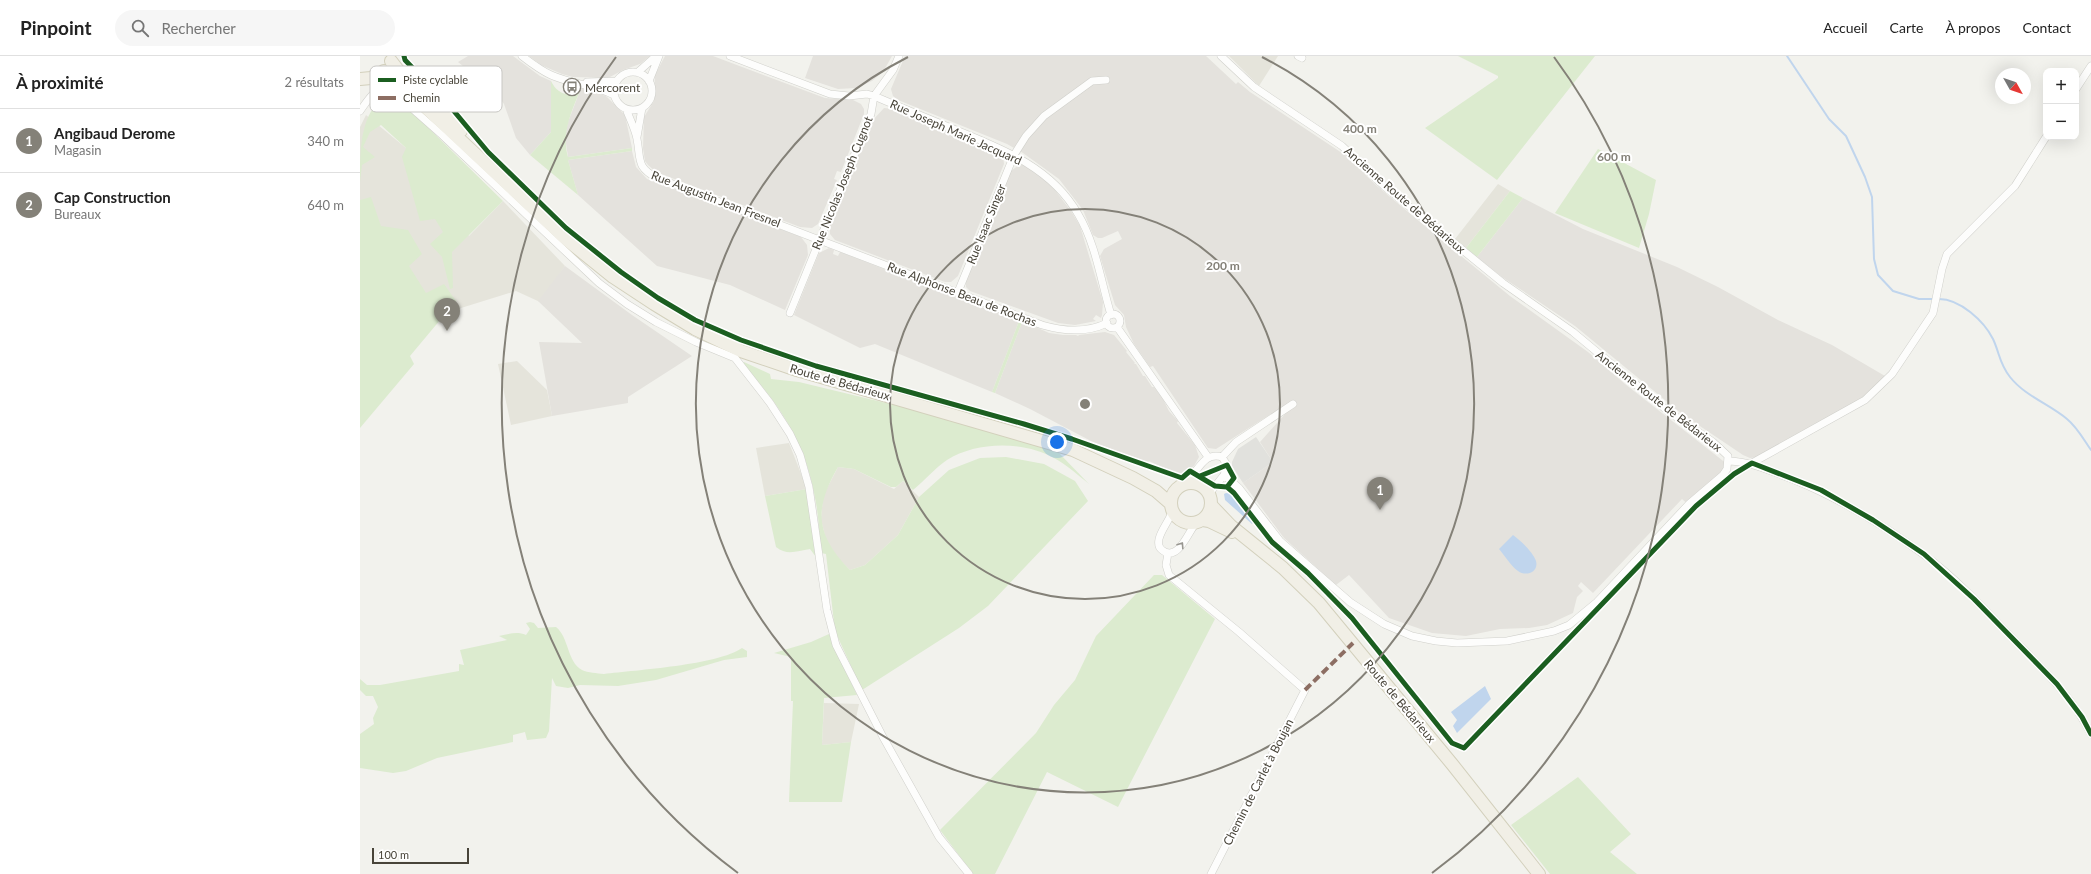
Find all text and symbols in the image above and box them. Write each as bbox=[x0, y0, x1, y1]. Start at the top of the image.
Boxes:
search box bbox=[115, 10, 395, 46]
text: Pinpoint bbox=[20, 16, 91, 39]
icon: search bbox=[129, 17, 151, 39]
text: Rechercher bbox=[161, 19, 236, 37]
text: Accueil bbox=[1823, 19, 1868, 36]
text: Carte bbox=[1890, 19, 1923, 36]
text: À propos bbox=[1945, 19, 2000, 36]
text: Contact bbox=[2022, 19, 2071, 36]
legend bbox=[370, 66, 502, 112]
north arrow bbox=[1995, 68, 2031, 104]
map controls bbox=[2043, 68, 2079, 140]
button: + bbox=[2043, 68, 2079, 104]
text: À proximité bbox=[16, 72, 104, 93]
text: Piste cyclable bbox=[403, 73, 468, 86]
text: 2 résultats bbox=[285, 74, 344, 90]
bus stop icon: Mercorent bbox=[562, 77, 582, 97]
place label: Mercorent bbox=[585, 80, 641, 95]
text: Chemin bbox=[403, 91, 440, 104]
street label: Rue Joseph Marie Jacquard bbox=[888, 96, 1024, 168]
button: − bbox=[2043, 104, 2079, 140]
street label: Rue Nicolas Joseph Cugnot bbox=[808, 113, 876, 252]
text: 400 m bbox=[1343, 121, 1377, 136]
text: Angibaud Derome bbox=[54, 124, 175, 142]
text: 1 bbox=[25, 133, 33, 149]
text: 340 m bbox=[307, 133, 344, 149]
text: Magasin bbox=[54, 142, 102, 158]
street label: Ancienne Route de Bédarieux bbox=[1341, 143, 1469, 257]
text: 600 m bbox=[1597, 149, 1631, 164]
street label: Rue Augustin Jean Fresnel bbox=[649, 167, 783, 231]
street label: Rue Isaac Singer bbox=[963, 181, 1009, 266]
text: Cap Construction bbox=[54, 188, 171, 206]
text: 2 bbox=[25, 197, 33, 213]
text: 640 m bbox=[307, 197, 344, 213]
text: Bureaux bbox=[54, 206, 101, 222]
text: 200 m bbox=[1206, 258, 1240, 273]
street label: Rue Alphonse Beau de Rochas bbox=[885, 259, 1039, 329]
pin: 2 bbox=[434, 298, 460, 331]
street label: Ancienne Route de Bédarieux bbox=[1593, 347, 1725, 455]
street label: Route de Bédarieux bbox=[788, 361, 892, 403]
centre of rings bbox=[1078, 397, 1092, 411]
your location bbox=[1047, 432, 1067, 452]
pin: 1 bbox=[1367, 477, 1393, 510]
one-way arrow bbox=[1177, 542, 1184, 549]
street label: Route de Bédarieux bbox=[1361, 657, 1439, 745]
street label: Chemin de Carlet à Boujan bbox=[1219, 716, 1297, 848]
scale bar bbox=[372, 846, 469, 865]
text: 100 m bbox=[378, 848, 409, 861]

